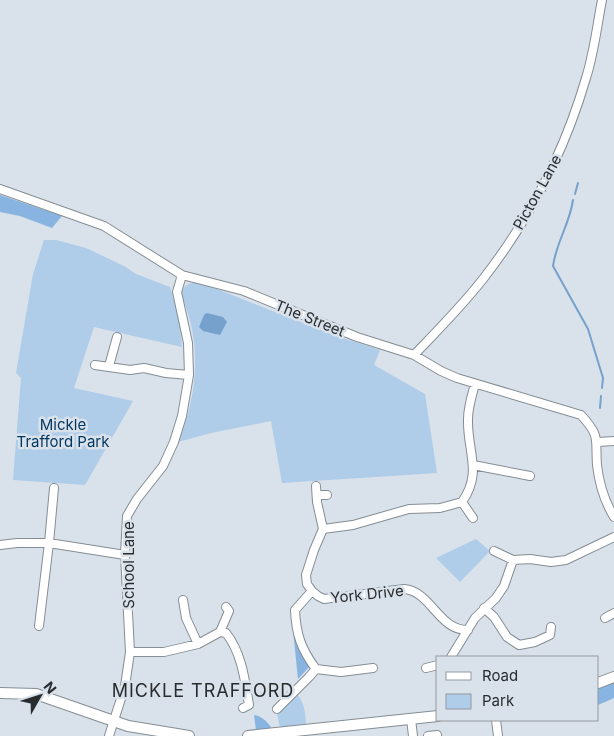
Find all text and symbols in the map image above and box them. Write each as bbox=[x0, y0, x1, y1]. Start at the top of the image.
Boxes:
street label: Picton Lane bbox=[509, 151, 565, 233]
street label: The Street bbox=[272, 295, 348, 341]
park label: Mickle Trafford Park bbox=[17, 415, 110, 451]
street label: School Lane bbox=[119, 521, 138, 609]
street label: York Drive bbox=[329, 581, 405, 607]
legend bbox=[436, 656, 599, 721]
text: Road bbox=[482, 666, 518, 685]
north arrow bbox=[15, 671, 65, 721]
text: N bbox=[41, 678, 60, 697]
district label: MICKLE TRAFFORD bbox=[112, 680, 294, 701]
text: Park bbox=[482, 691, 515, 710]

